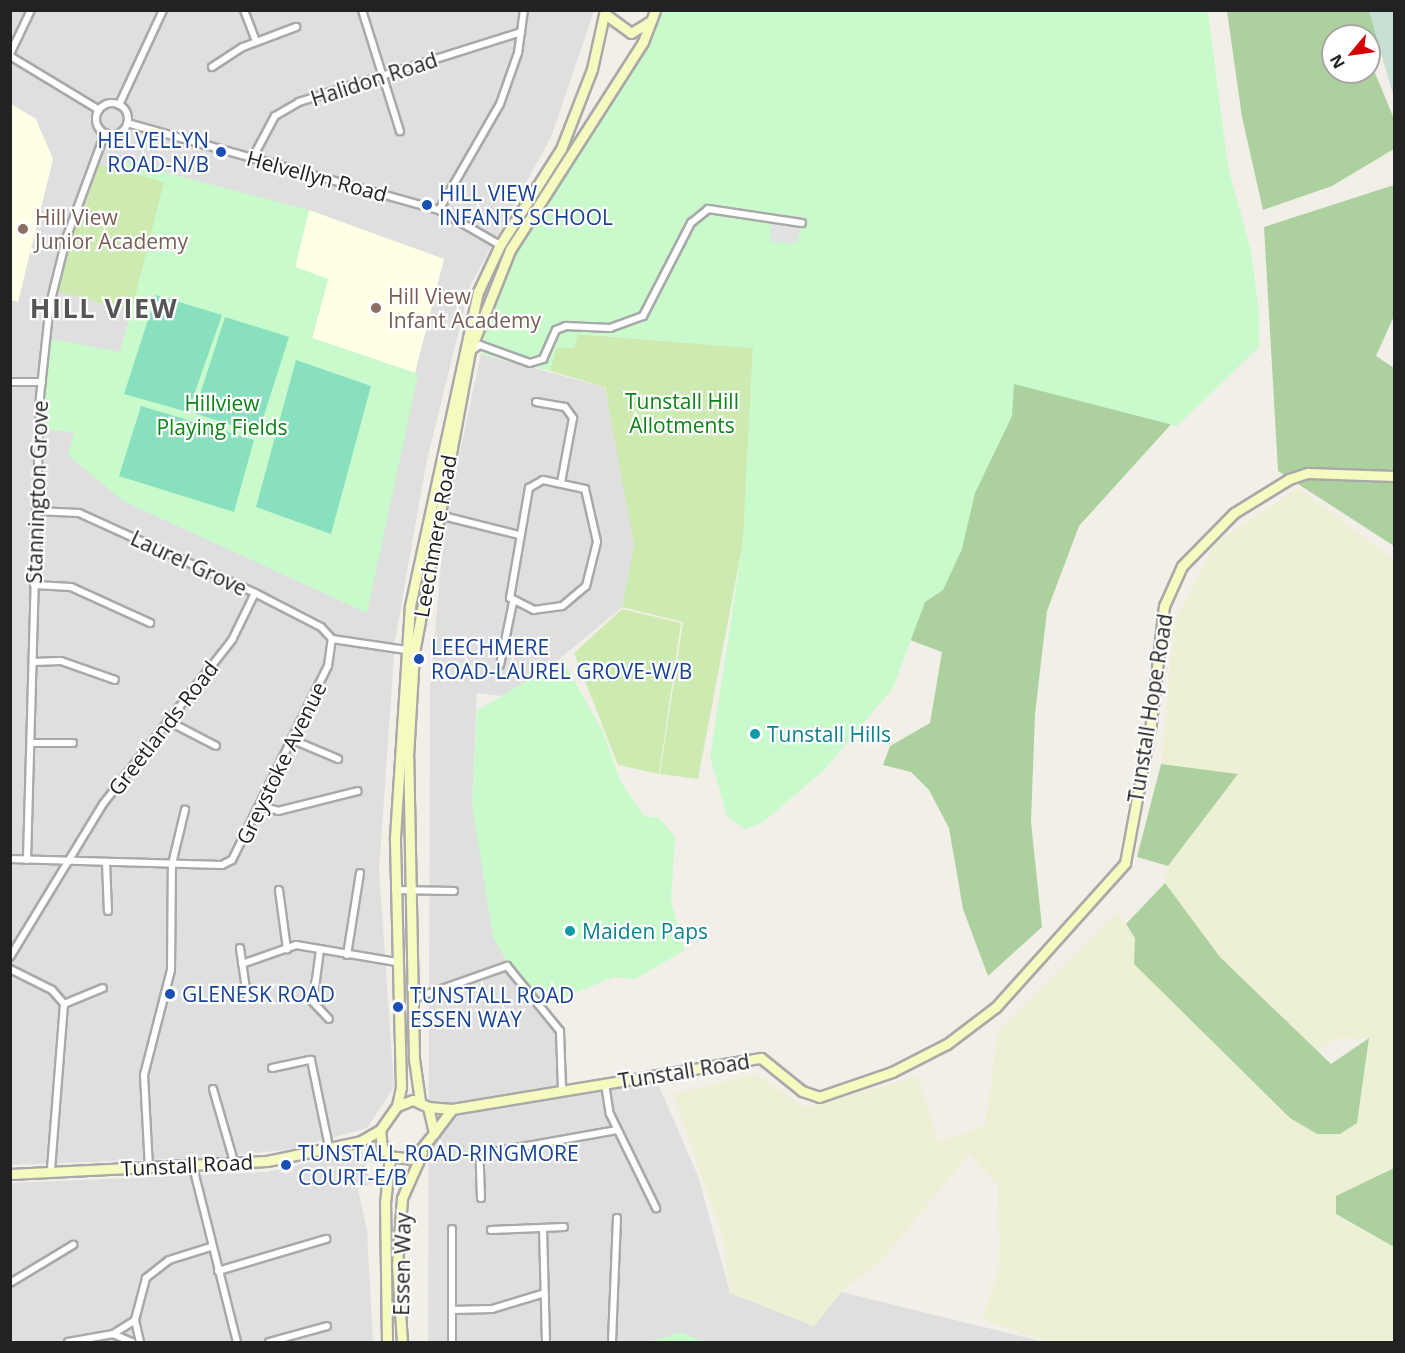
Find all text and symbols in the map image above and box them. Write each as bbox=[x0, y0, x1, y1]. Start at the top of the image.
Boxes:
north arrow bbox=[1321, 24, 1381, 84]
street label: Halidon Road bbox=[307, 47, 441, 111]
text: N bbox=[1324, 51, 1350, 73]
place label: HELVELLYN ROAD-N/B bbox=[97, 127, 209, 177]
marker: HELVELLYN ROAD-N/B bbox=[214, 145, 228, 159]
street label: Helvellyn Road bbox=[244, 145, 390, 207]
place label: HILL VIEW INFANTS SCHOOL bbox=[439, 180, 613, 230]
marker: HILL VIEW INFANTS SCHOOL bbox=[420, 198, 434, 212]
place label: Hill View Junior Academy bbox=[35, 204, 188, 254]
marker: Hill View Junior Academy bbox=[16, 222, 30, 236]
place label: Hill View Infant Academy bbox=[388, 283, 541, 333]
district label: HILL VIEW bbox=[30, 292, 178, 324]
marker: Hill View Infant Academy bbox=[369, 301, 383, 315]
park label: Tunstall Hill Allotments bbox=[625, 388, 739, 438]
park label: Hillview Playing Fields bbox=[156, 390, 288, 440]
street label: Stannington Grove bbox=[21, 400, 53, 584]
street label: Leechmere Road bbox=[408, 453, 462, 619]
street label: Laurel Grove bbox=[127, 525, 251, 601]
street label: Tunstall Hope Road bbox=[1123, 612, 1177, 804]
place label: LEECHMERE ROAD-LAUREL GROVE-W/B bbox=[431, 634, 692, 684]
marker: LEECHMERE ROAD-LAUREL GROVE-W/B bbox=[412, 652, 426, 666]
street label: Greetlands Road bbox=[103, 656, 223, 800]
street label: Greystoke Avenue bbox=[231, 678, 331, 848]
place label: Tunstall Hills bbox=[767, 721, 891, 747]
marker: Tunstall Hills bbox=[748, 727, 762, 741]
place label: Maiden Paps bbox=[582, 918, 708, 944]
marker: Maiden Paps bbox=[563, 924, 577, 938]
place label: GLENESK ROAD bbox=[182, 981, 335, 1007]
place label: TUNSTALL ROAD ESSEN WAY bbox=[410, 982, 574, 1032]
marker: GLENESK ROAD bbox=[163, 987, 177, 1001]
marker: TUNSTALL ROAD ESSEN WAY bbox=[391, 1000, 405, 1014]
street label: Tunstall Road bbox=[617, 1048, 751, 1094]
place label: TUNSTALL ROAD-RINGMORE COURT-E/B bbox=[298, 1140, 579, 1190]
street label: Tunstall Road bbox=[120, 1149, 254, 1181]
marker: TUNSTALL ROAD-RINGMORE COURT-E/B bbox=[279, 1158, 293, 1172]
street label: Essen Way bbox=[388, 1212, 416, 1316]

